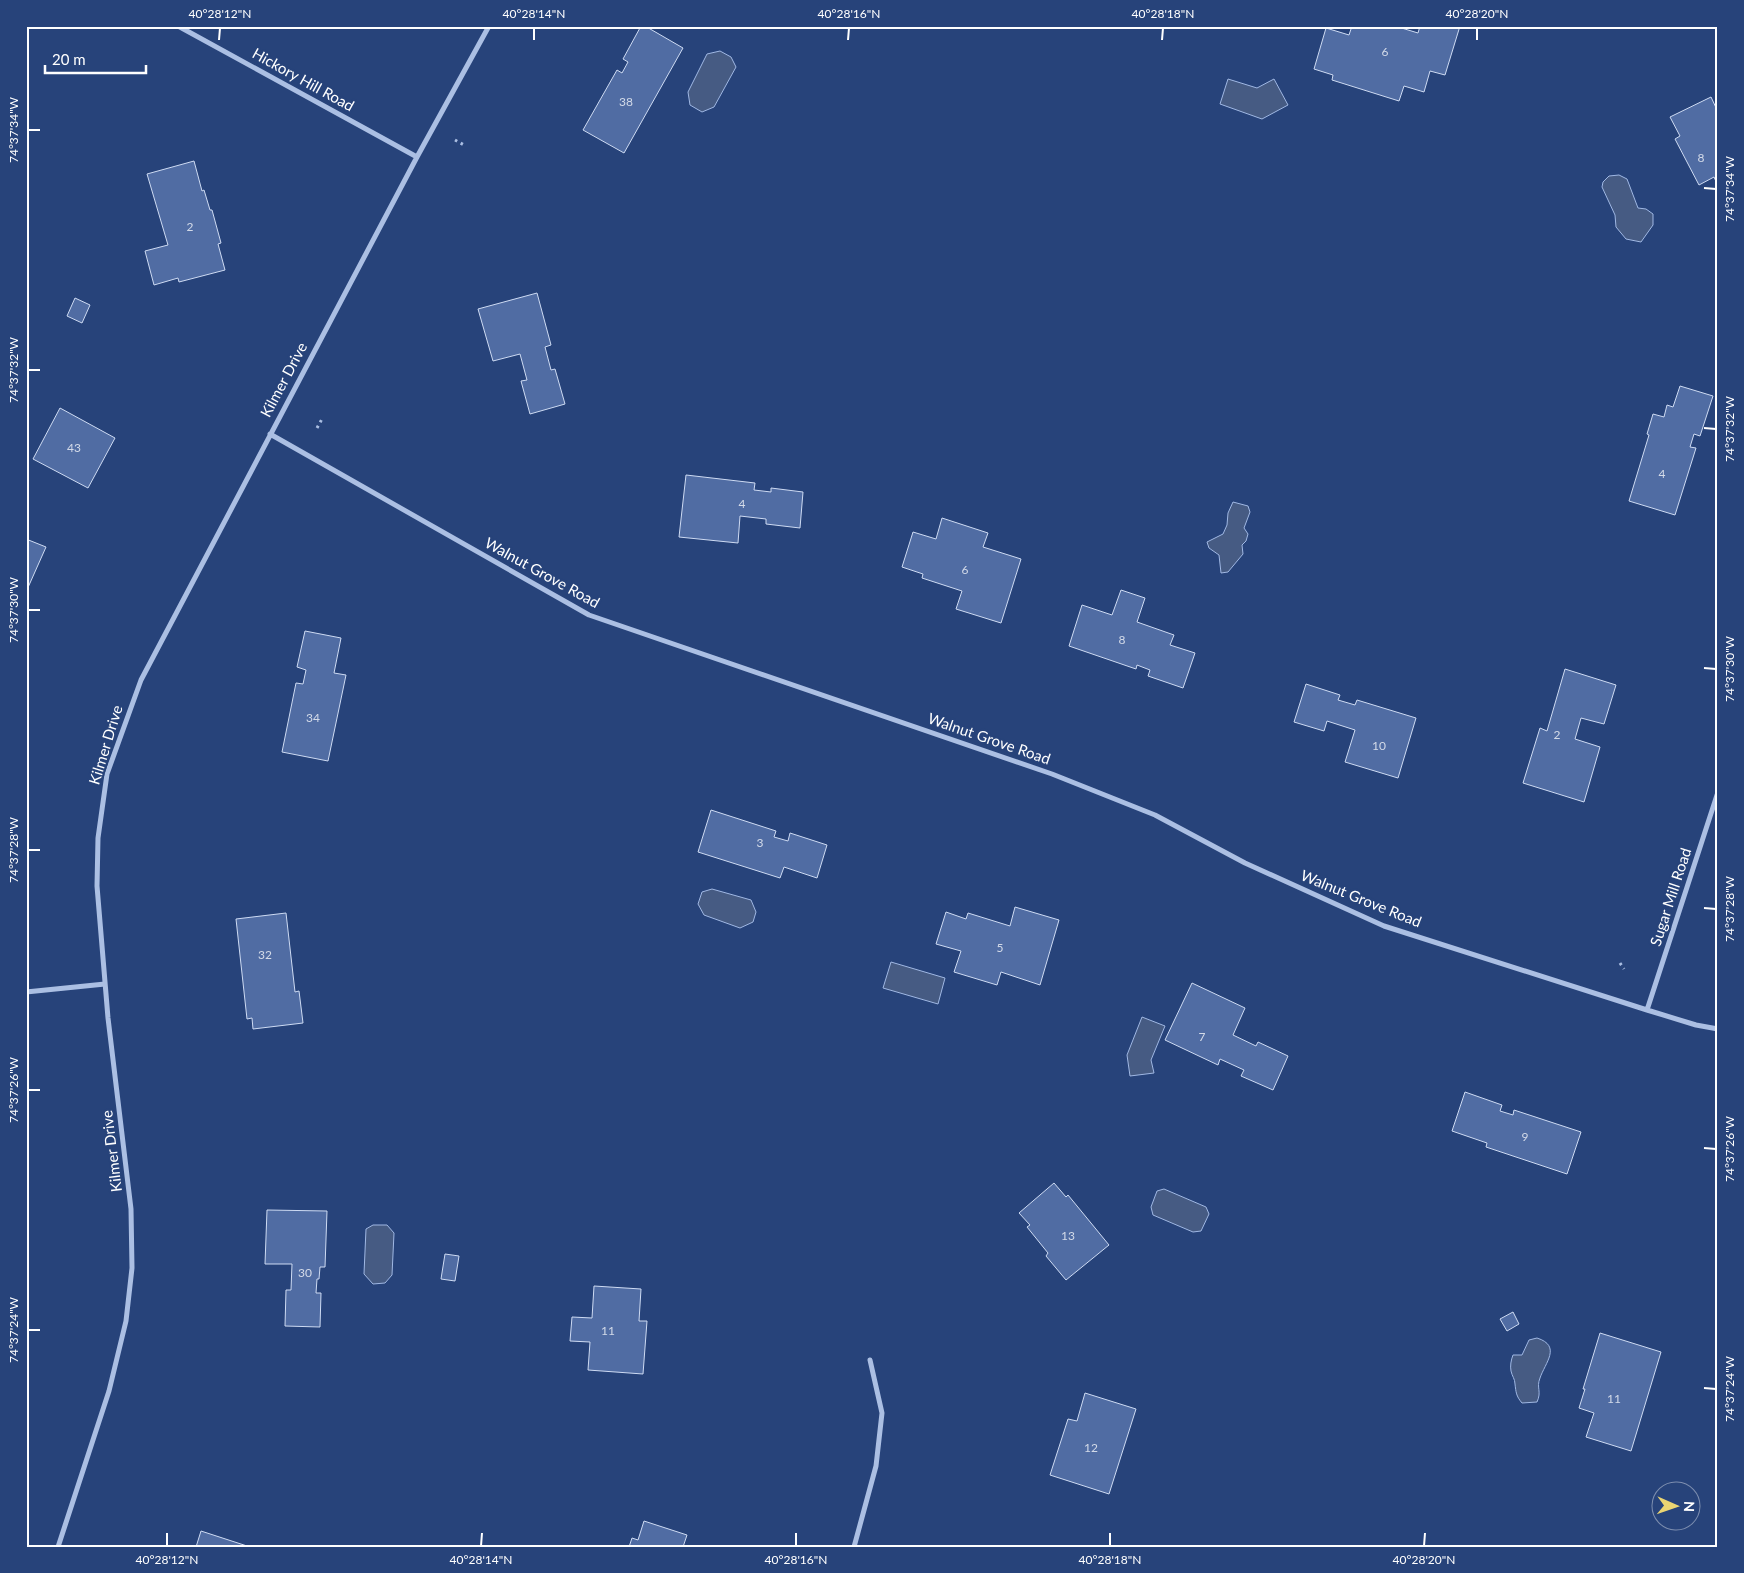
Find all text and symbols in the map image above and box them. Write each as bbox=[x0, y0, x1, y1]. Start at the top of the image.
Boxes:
text: 40°28'12"N bbox=[189, 6, 251, 21]
text: 40°28'14"N bbox=[503, 6, 565, 21]
text: 40°28'16"N bbox=[818, 6, 880, 21]
text: 40°28'18"N bbox=[1132, 6, 1194, 21]
text: 40°28'20"N bbox=[1446, 6, 1508, 21]
scale bar bbox=[45, 42, 146, 74]
street label: Hickory Hill Road bbox=[249, 44, 358, 115]
house number: 6 bbox=[1382, 44, 1389, 59]
text: 20 m bbox=[52, 50, 86, 68]
house number: 38 bbox=[619, 94, 633, 109]
text: 74°37'34"W bbox=[6, 96, 21, 163]
house number: 8 bbox=[1698, 150, 1705, 165]
text: 74°37'34"W bbox=[1722, 155, 1737, 222]
house number: 2 bbox=[187, 219, 194, 234]
text: 74°37'32"W bbox=[6, 336, 21, 403]
street label: Kilmer Drive bbox=[256, 339, 310, 420]
text: 74°37'32"W bbox=[1722, 395, 1737, 462]
house number: 43 bbox=[67, 440, 81, 455]
house number: 4 bbox=[1659, 466, 1666, 481]
house number: 4 bbox=[739, 496, 746, 511]
street label: Walnut Grove Road bbox=[482, 533, 603, 611]
house number: 6 bbox=[962, 562, 969, 577]
text: 74°37'30"W bbox=[6, 576, 21, 643]
house number: 8 bbox=[1119, 632, 1126, 647]
text: 74°37'30"W bbox=[1722, 635, 1737, 702]
street label: Kilmer Drive bbox=[84, 703, 126, 787]
street label: Walnut Grove Road bbox=[926, 709, 1053, 767]
house number: 34 bbox=[306, 710, 320, 725]
house number: 2 bbox=[1554, 727, 1561, 742]
house number: 10 bbox=[1372, 738, 1386, 753]
text: 74°37'28"W bbox=[6, 816, 21, 883]
house number: 3 bbox=[757, 835, 764, 850]
street label: Sugar Mill Road bbox=[1646, 845, 1694, 948]
street label: Walnut Grove Road bbox=[1298, 866, 1424, 930]
text: 74°37'28"W bbox=[1722, 875, 1737, 942]
house number: 5 bbox=[997, 940, 1004, 955]
house number: 32 bbox=[258, 947, 272, 962]
house number: 7 bbox=[1199, 1029, 1206, 1044]
text: 74°37'26"W bbox=[6, 1056, 21, 1123]
street label: Kilmer Drive bbox=[97, 1109, 125, 1193]
text: 74°37'26"W bbox=[1722, 1115, 1737, 1182]
house number: 9 bbox=[1522, 1129, 1529, 1144]
house number: 13 bbox=[1061, 1228, 1075, 1243]
house number: 30 bbox=[298, 1265, 312, 1280]
text: 74°37'24"W bbox=[6, 1296, 21, 1363]
house number: 11 bbox=[601, 1323, 615, 1338]
text: 74°37'24"W bbox=[1722, 1355, 1737, 1422]
house number: 11 bbox=[1607, 1391, 1621, 1406]
house number: 12 bbox=[1084, 1440, 1098, 1455]
north arrow bbox=[1652, 1480, 1702, 1530]
text: N bbox=[1681, 1501, 1698, 1512]
text: 40°28'12"N bbox=[136, 1552, 198, 1567]
text: 40°28'14"N bbox=[450, 1552, 512, 1567]
text: 40°28'16"N bbox=[765, 1552, 827, 1567]
text: 40°28'18"N bbox=[1079, 1552, 1141, 1567]
text: 40°28'20"N bbox=[1393, 1552, 1455, 1567]

